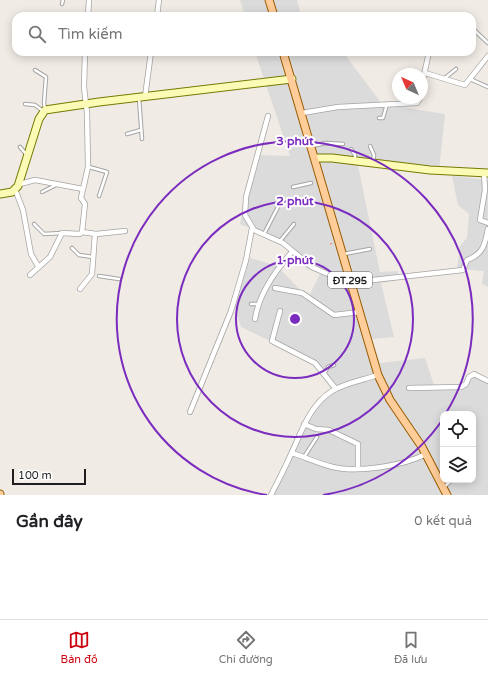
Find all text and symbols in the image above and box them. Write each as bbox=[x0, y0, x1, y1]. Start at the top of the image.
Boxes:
search box bbox=[12, 12, 476, 56]
icon: search bbox=[26, 23, 48, 45]
text: Tìm kiếm bbox=[58, 25, 123, 43]
north arrow bbox=[392, 68, 428, 104]
text: 3 phút bbox=[276, 134, 314, 149]
text: 2 phút bbox=[276, 194, 314, 209]
text: 1 phút bbox=[276, 253, 314, 268]
road number: ĐT.295 bbox=[328, 272, 372, 288]
centre of rings bbox=[288, 312, 302, 326]
map controls bbox=[440, 411, 476, 483]
button: locate bbox=[440, 411, 476, 447]
button: layers bbox=[440, 447, 476, 483]
scale bar bbox=[12, 467, 86, 486]
text: 100 m bbox=[18, 469, 52, 482]
text: Gần đây bbox=[16, 511, 83, 532]
text: 0 kết quả bbox=[414, 513, 472, 529]
tab: Bản đồ bbox=[61, 629, 98, 666]
tab: Chỉ đường bbox=[219, 629, 273, 666]
tab: Đã lưu bbox=[394, 629, 427, 666]

